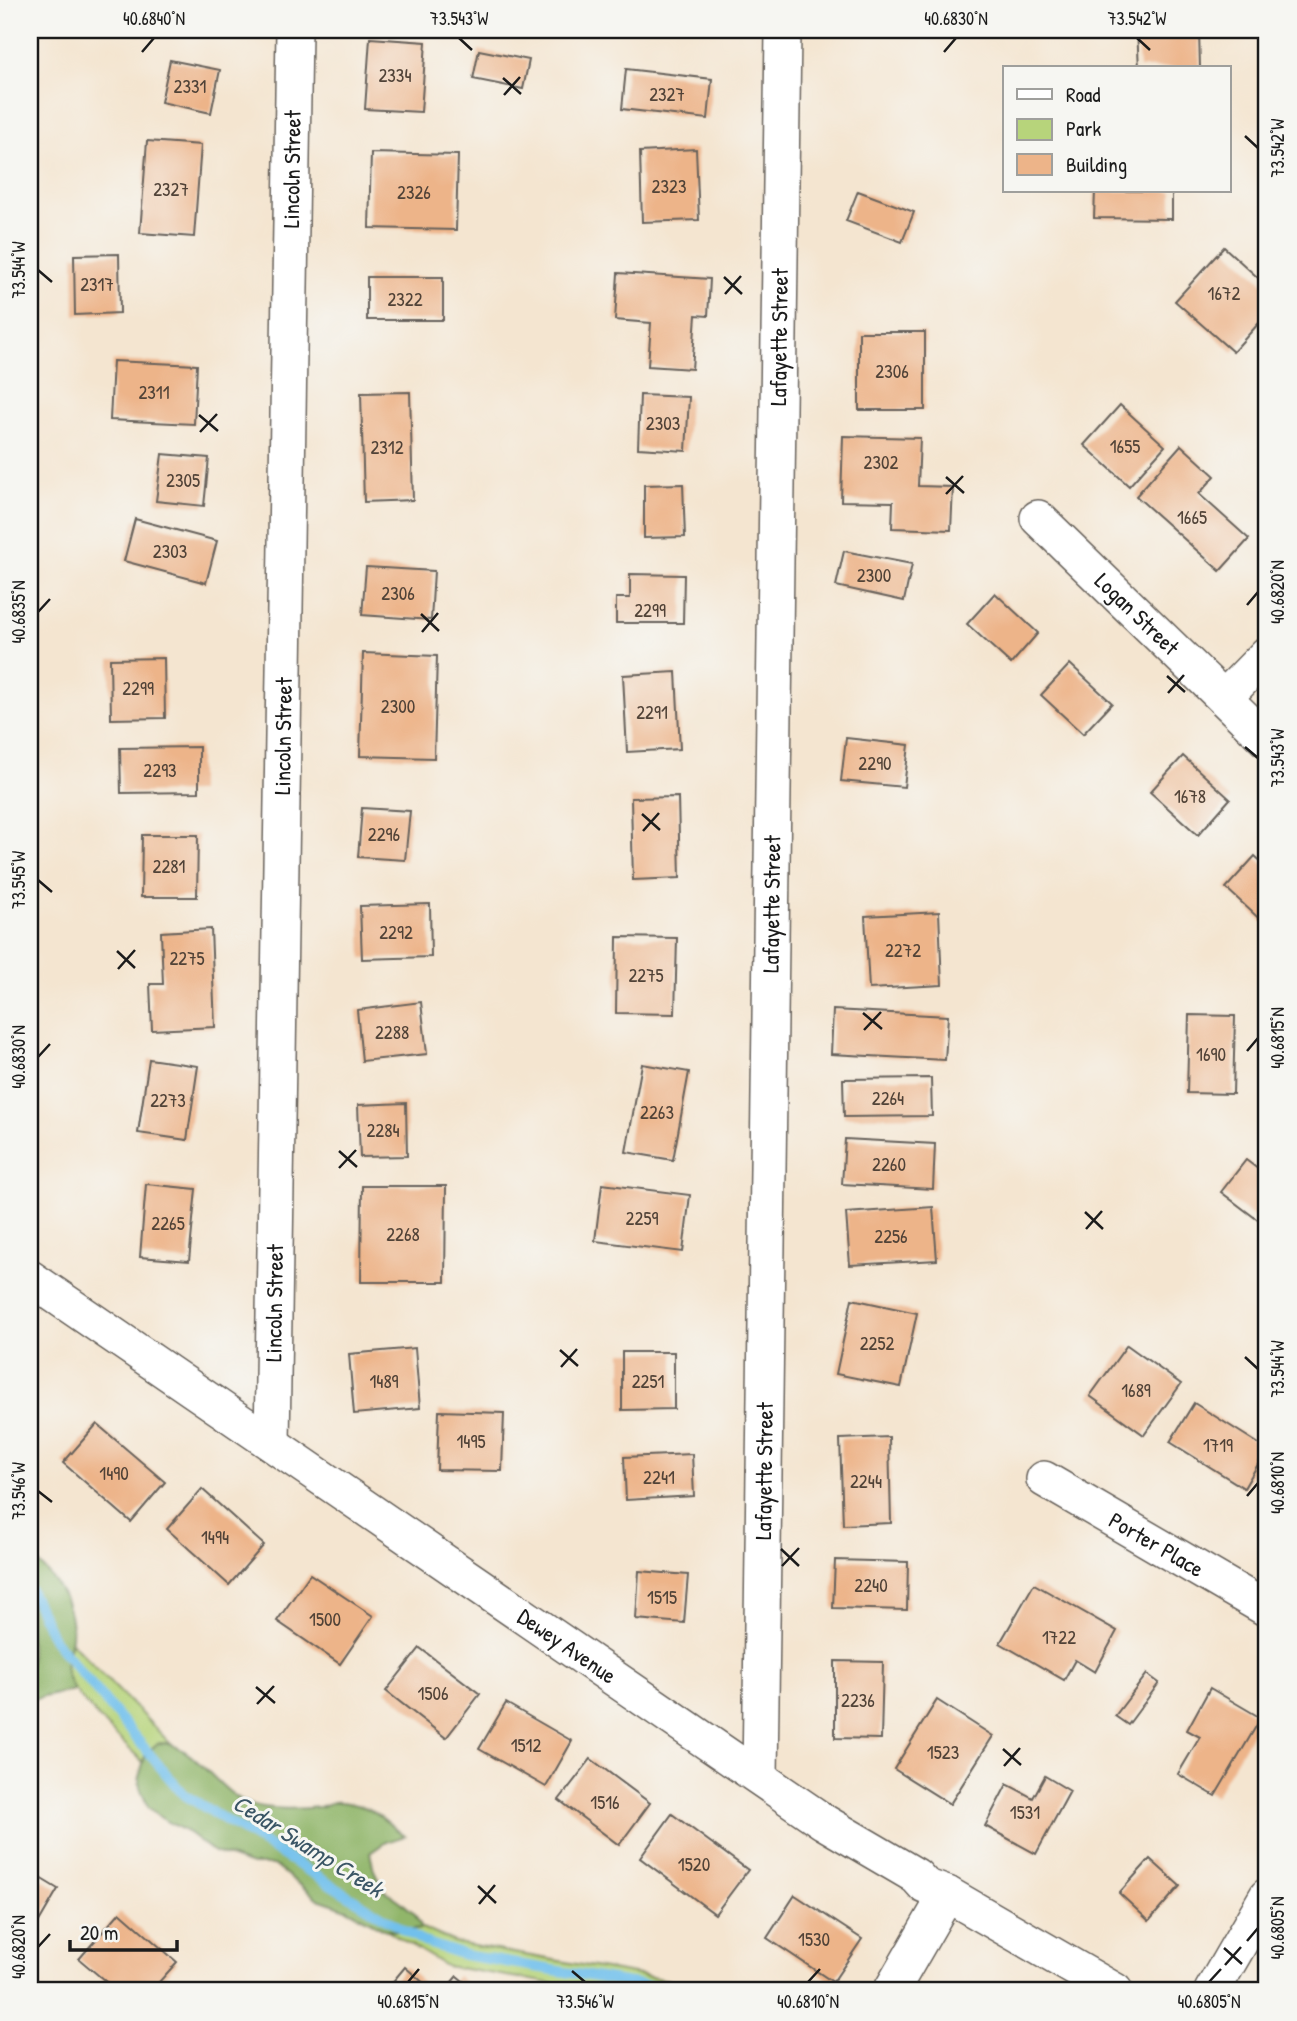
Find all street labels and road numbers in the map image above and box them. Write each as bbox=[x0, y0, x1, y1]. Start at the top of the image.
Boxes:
street label: Lincoln Street bbox=[275, 109, 308, 228]
street label: Lafayette Street bbox=[762, 267, 795, 406]
street label: Logan Street bbox=[1088, 566, 1187, 663]
street label: Lincoln Street bbox=[266, 676, 299, 795]
street label: Lafayette Street bbox=[755, 834, 787, 973]
street label: Lincoln Street bbox=[257, 1243, 290, 1362]
street label: Lafayette Street bbox=[747, 1401, 780, 1540]
street label: Porter Place bbox=[1103, 1504, 1210, 1584]
street label: Dewey Avenue bbox=[512, 1601, 623, 1690]

